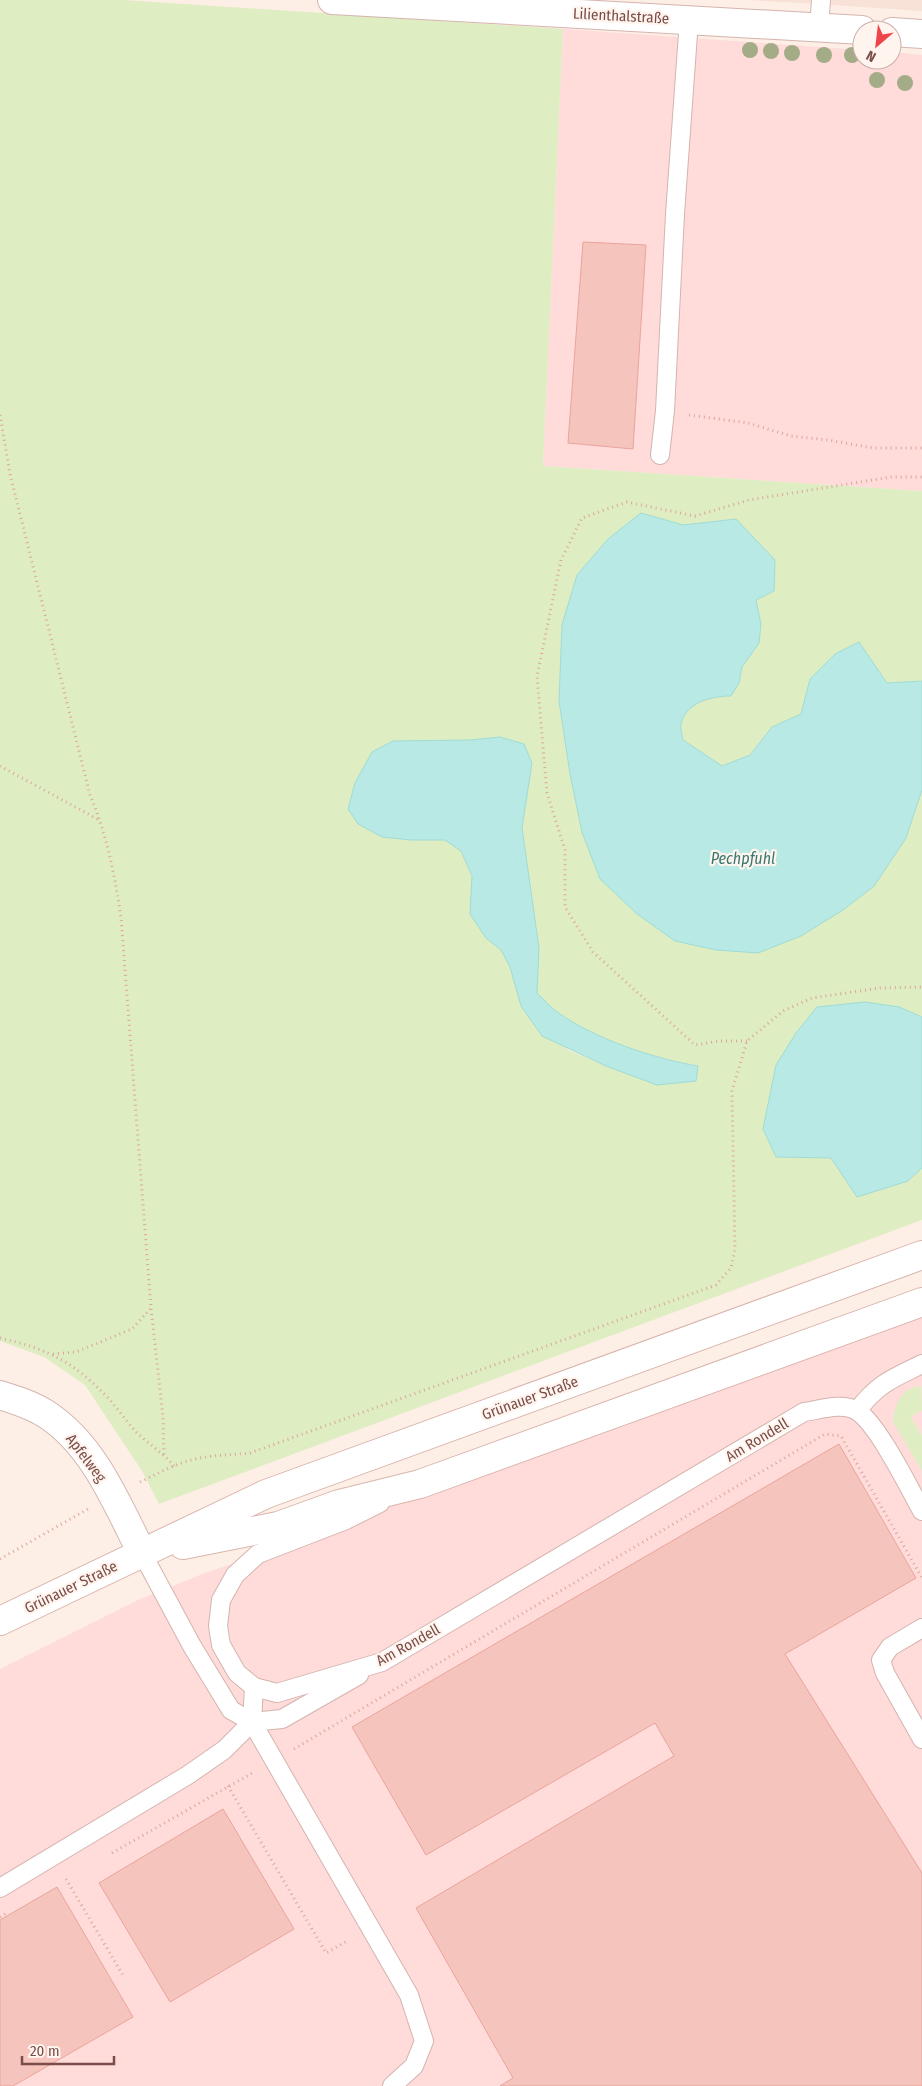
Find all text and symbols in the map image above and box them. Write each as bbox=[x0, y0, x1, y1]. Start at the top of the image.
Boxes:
street label: Lilienthalstraße bbox=[572, 4, 670, 28]
north arrow bbox=[852, 20, 902, 70]
text: N bbox=[863, 47, 879, 66]
water label: Pechpfuhl bbox=[711, 849, 775, 868]
street label: Grünauer Straße bbox=[480, 1372, 580, 1424]
street label: Am Rondell bbox=[722, 1414, 792, 1466]
street label: Apfelweg bbox=[62, 1430, 110, 1486]
street label: Grünauer Straße bbox=[22, 1557, 120, 1617]
street label: Am Rondell bbox=[373, 1620, 443, 1670]
scale bar bbox=[22, 2034, 115, 2066]
text: 20 m bbox=[30, 2042, 60, 2060]

